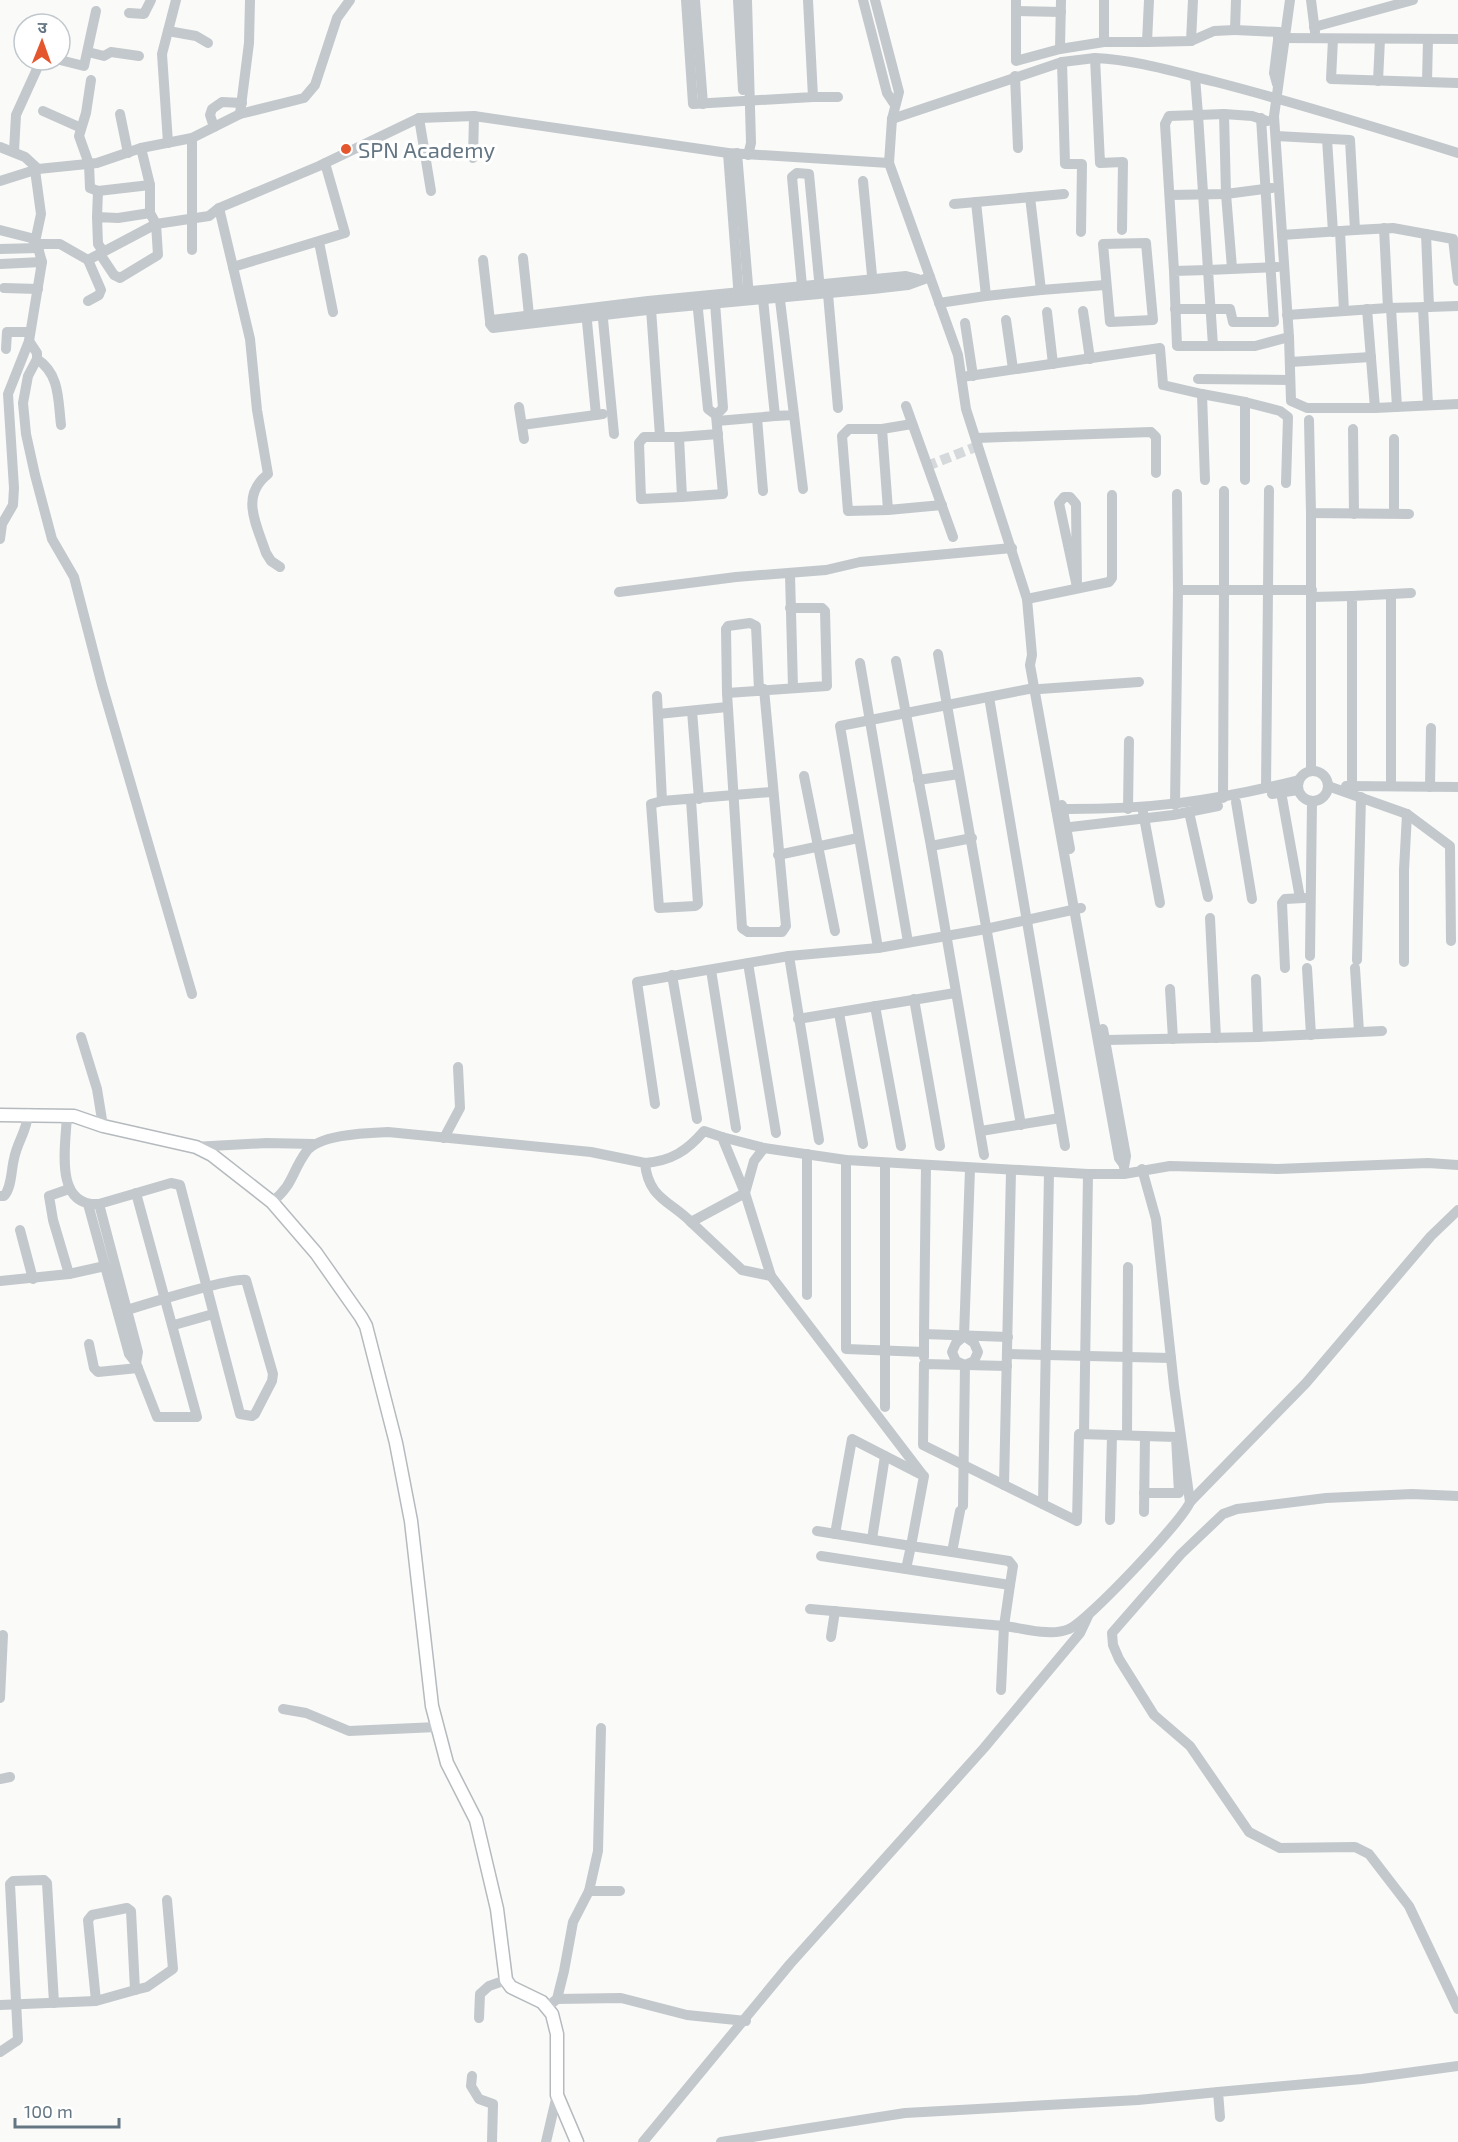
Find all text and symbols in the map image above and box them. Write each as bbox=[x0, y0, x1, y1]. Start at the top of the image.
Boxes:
north arrow bbox=[12, 12, 72, 72]
text: उ bbox=[37, 17, 48, 36]
place label: SPN Academy bbox=[358, 136, 495, 162]
marker: SPN Academy bbox=[339, 142, 353, 156]
scale bar bbox=[15, 2091, 118, 2129]
text: 100 m bbox=[24, 2100, 73, 2122]

